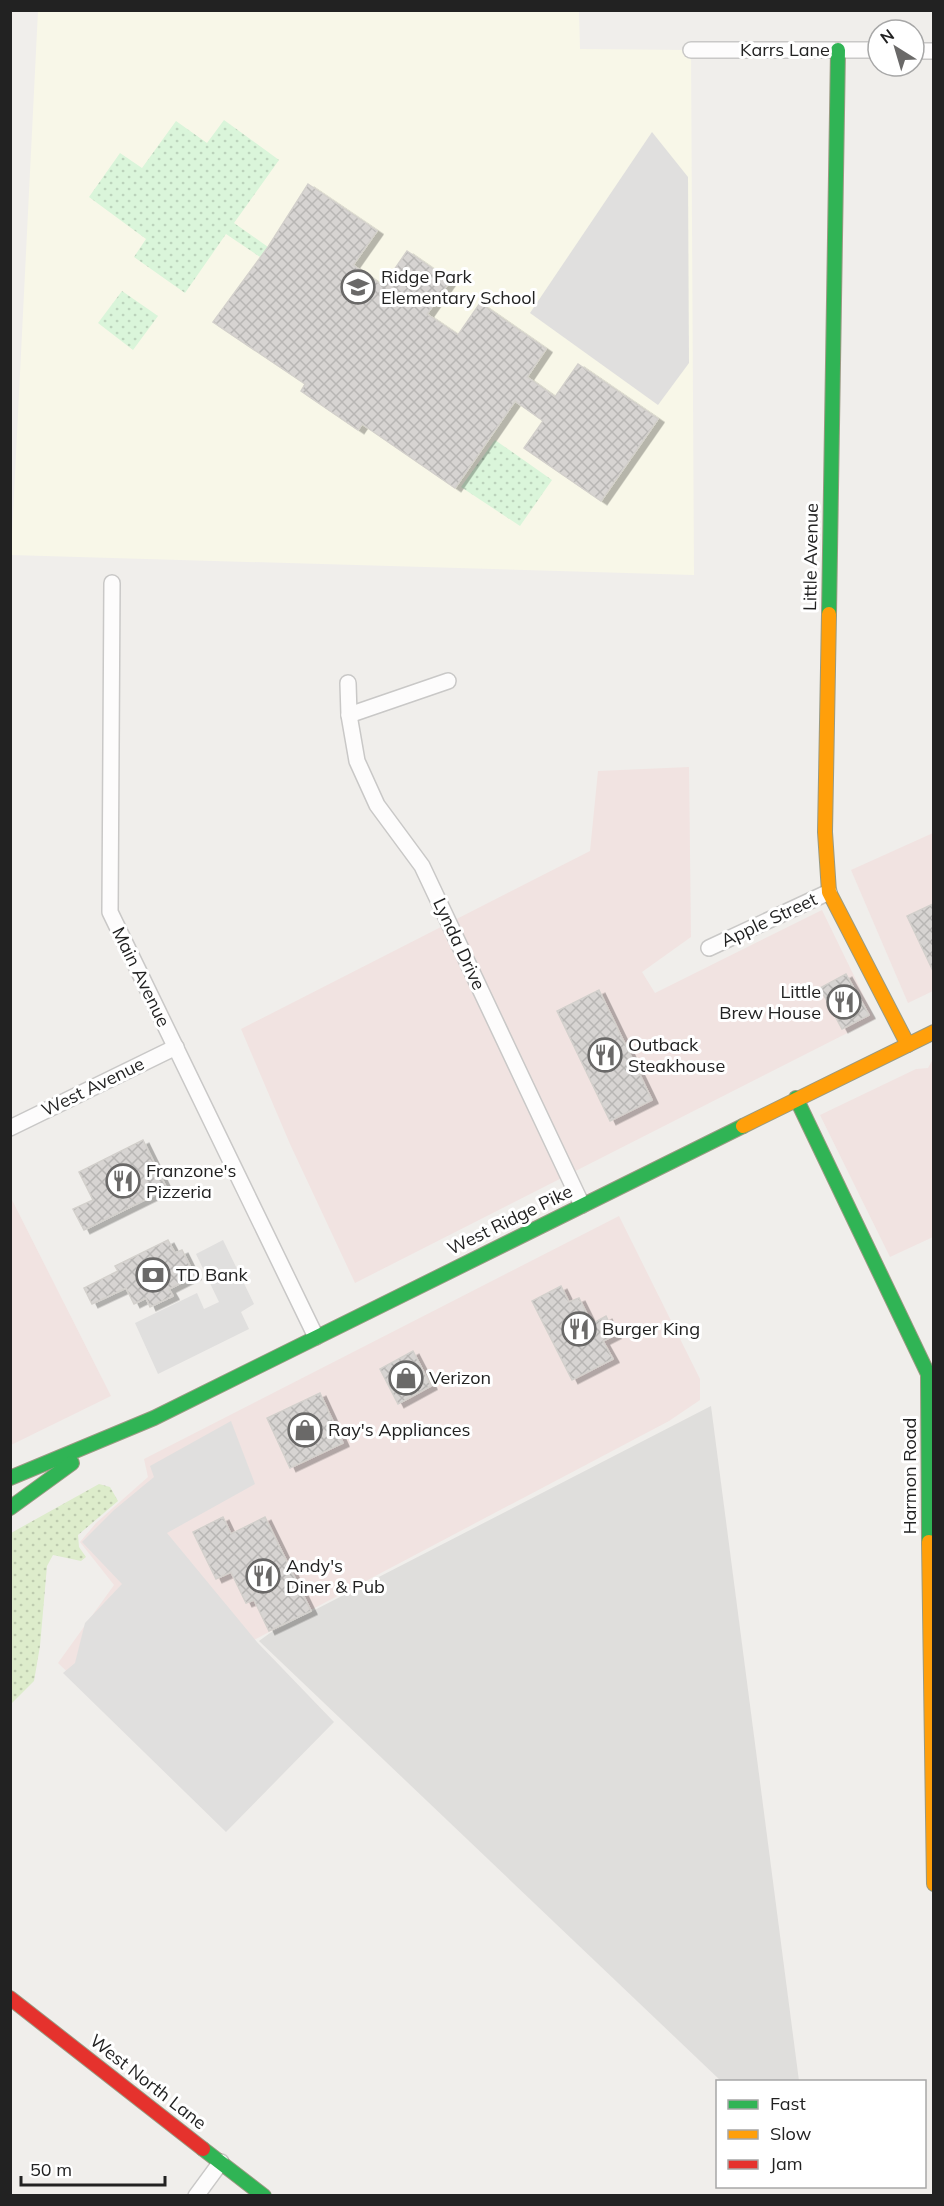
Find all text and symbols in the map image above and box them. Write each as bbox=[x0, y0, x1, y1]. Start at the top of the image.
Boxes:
north arrow bbox=[866, 18, 926, 78]
text: N bbox=[876, 24, 898, 48]
street label: Karrs Lane bbox=[740, 38, 830, 61]
place label: Ridge Park Elementary School bbox=[381, 265, 536, 309]
school or university icon: Ridge Park Elementary School bbox=[340, 269, 376, 305]
street label: Little Avenue bbox=[798, 503, 823, 611]
street label: Apple Street bbox=[717, 887, 821, 952]
street label: Lynda Drive bbox=[428, 894, 491, 993]
street label: Main Avenue bbox=[107, 923, 176, 1031]
place label: Little Brew House bbox=[719, 980, 821, 1024]
restaurant icon: Little Brew House bbox=[826, 984, 862, 1020]
place label: Outback Steakhouse bbox=[628, 1033, 725, 1077]
restaurant icon: Outback Steakhouse bbox=[587, 1037, 623, 1073]
street label: West Avenue bbox=[38, 1052, 148, 1121]
place label: Franzone's Pizzeria bbox=[146, 1159, 236, 1203]
restaurant icon: Franzone's Pizzeria bbox=[105, 1163, 141, 1199]
street label: West Ridge Pike bbox=[443, 1179, 576, 1260]
bank icon: TD Bank bbox=[135, 1257, 171, 1293]
place label: TD Bank bbox=[176, 1263, 249, 1286]
restaurant icon: Burger King bbox=[561, 1311, 597, 1347]
place label: Burger King bbox=[602, 1317, 700, 1340]
shop icon: Verizon bbox=[388, 1360, 424, 1396]
place label: Verizon bbox=[429, 1366, 491, 1389]
shop icon: Ray's Appliances bbox=[287, 1412, 323, 1448]
place label: Ray's Appliances bbox=[328, 1418, 471, 1441]
street label: Harmon Road bbox=[898, 1418, 921, 1534]
place label: Andy's Diner & Pub bbox=[286, 1554, 385, 1598]
restaurant icon: Andy's Diner & Pub bbox=[245, 1558, 281, 1594]
street label: West North Lane bbox=[85, 2029, 211, 2134]
legend bbox=[716, 2080, 926, 2188]
text: Fast bbox=[770, 2092, 806, 2115]
text: Slow bbox=[770, 2122, 812, 2145]
scale bar bbox=[21, 2149, 165, 2187]
text: Jam bbox=[770, 2152, 803, 2175]
text: 50 m bbox=[30, 2158, 72, 2181]

